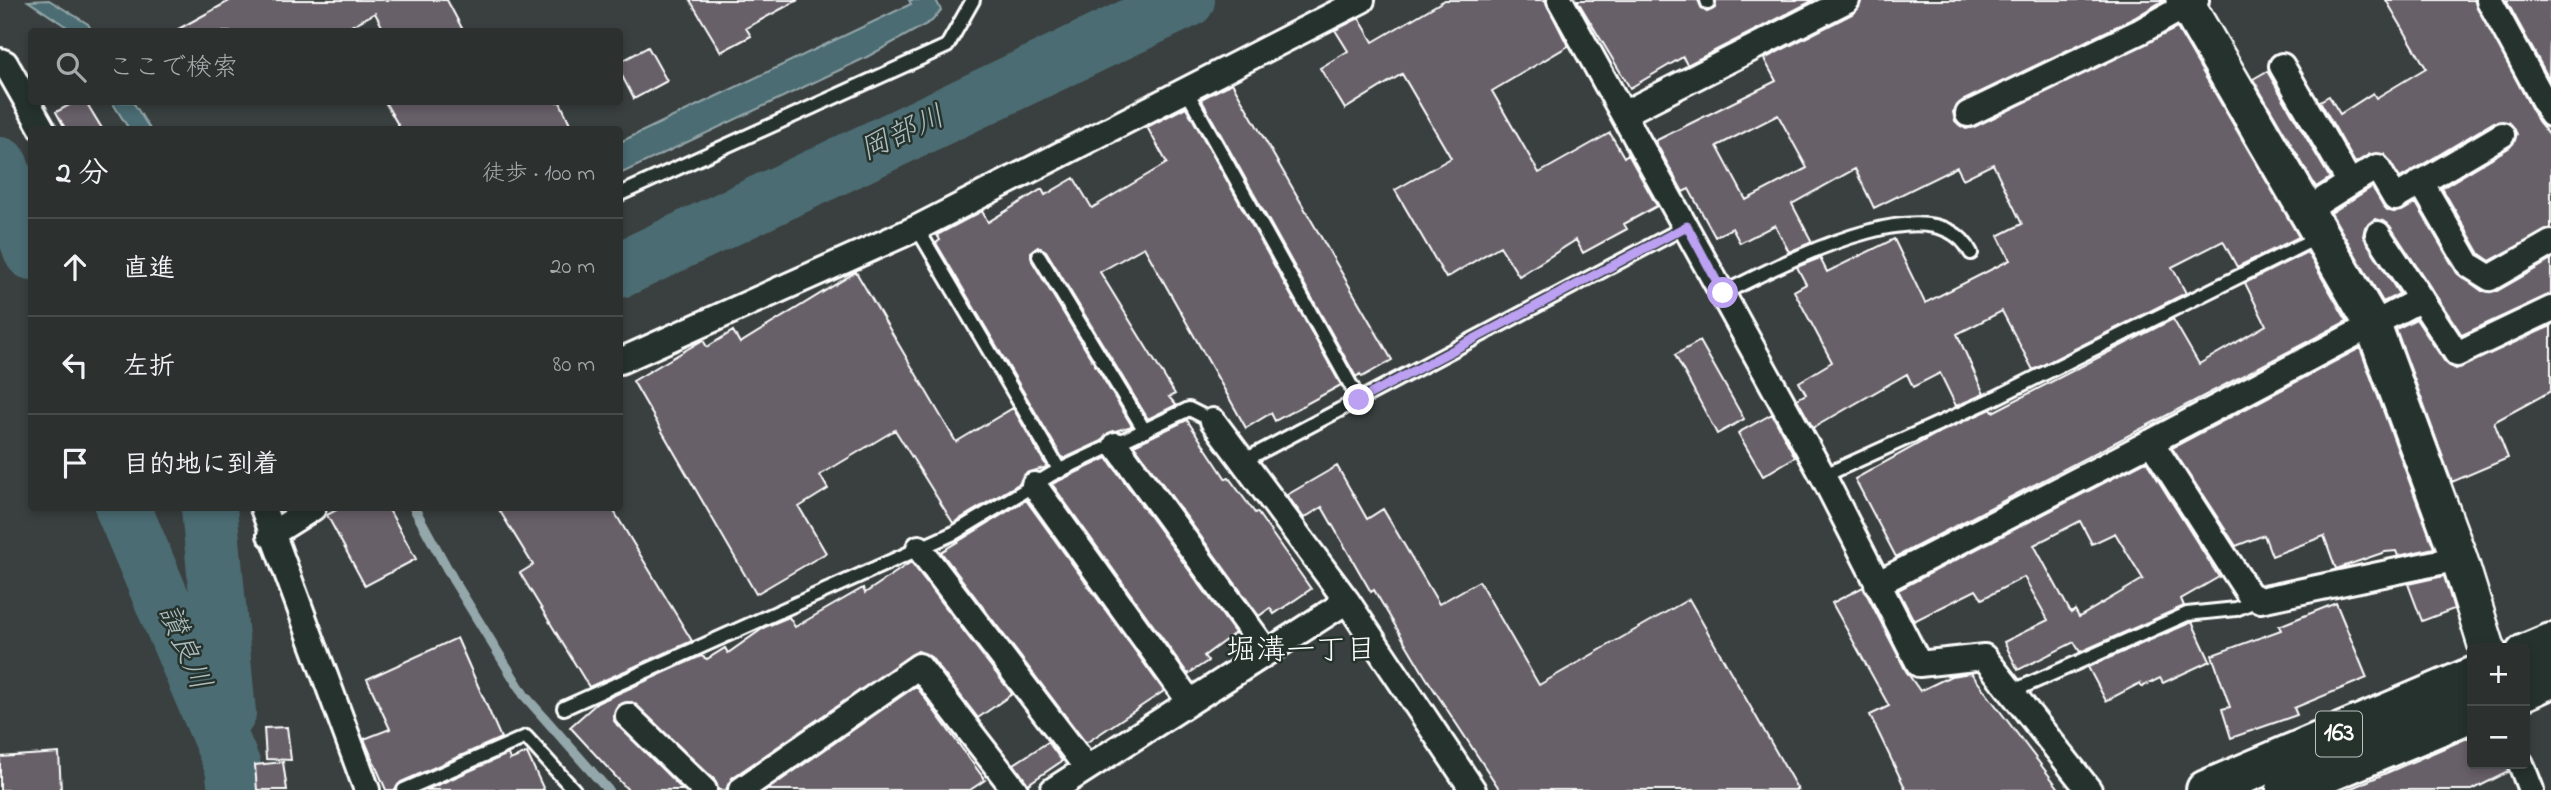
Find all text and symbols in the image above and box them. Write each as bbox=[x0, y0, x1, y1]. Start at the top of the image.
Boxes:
search box bbox=[28, 28, 623, 105]
icon: search bbox=[52, 48, 90, 86]
text: ここで検索 bbox=[108, 50, 238, 88]
water label: 岡部川 bbox=[853, 96, 953, 174]
text: 2 分 bbox=[56, 153, 108, 197]
text: 徒歩 · 100 m bbox=[482, 158, 595, 191]
icon: ahead bbox=[56, 248, 94, 286]
text: 直進 bbox=[123, 251, 175, 289]
text: 20 m bbox=[550, 251, 595, 284]
route start bbox=[1707, 277, 1738, 308]
icon: left bbox=[56, 346, 94, 384]
text: 左折 bbox=[123, 349, 175, 387]
text: 80 m bbox=[553, 349, 595, 382]
route end bbox=[1343, 384, 1374, 415]
icon: arrive bbox=[56, 444, 94, 482]
text: 目的地に到着 bbox=[123, 447, 279, 485]
water label: 讃良川 bbox=[145, 598, 221, 698]
district label: 堀溝一丁目 bbox=[1226, 630, 1376, 674]
map controls bbox=[2467, 643, 2530, 769]
button: + bbox=[2467, 643, 2530, 706]
button: − bbox=[2467, 706, 2530, 769]
road number: 163 bbox=[2316, 712, 2362, 756]

